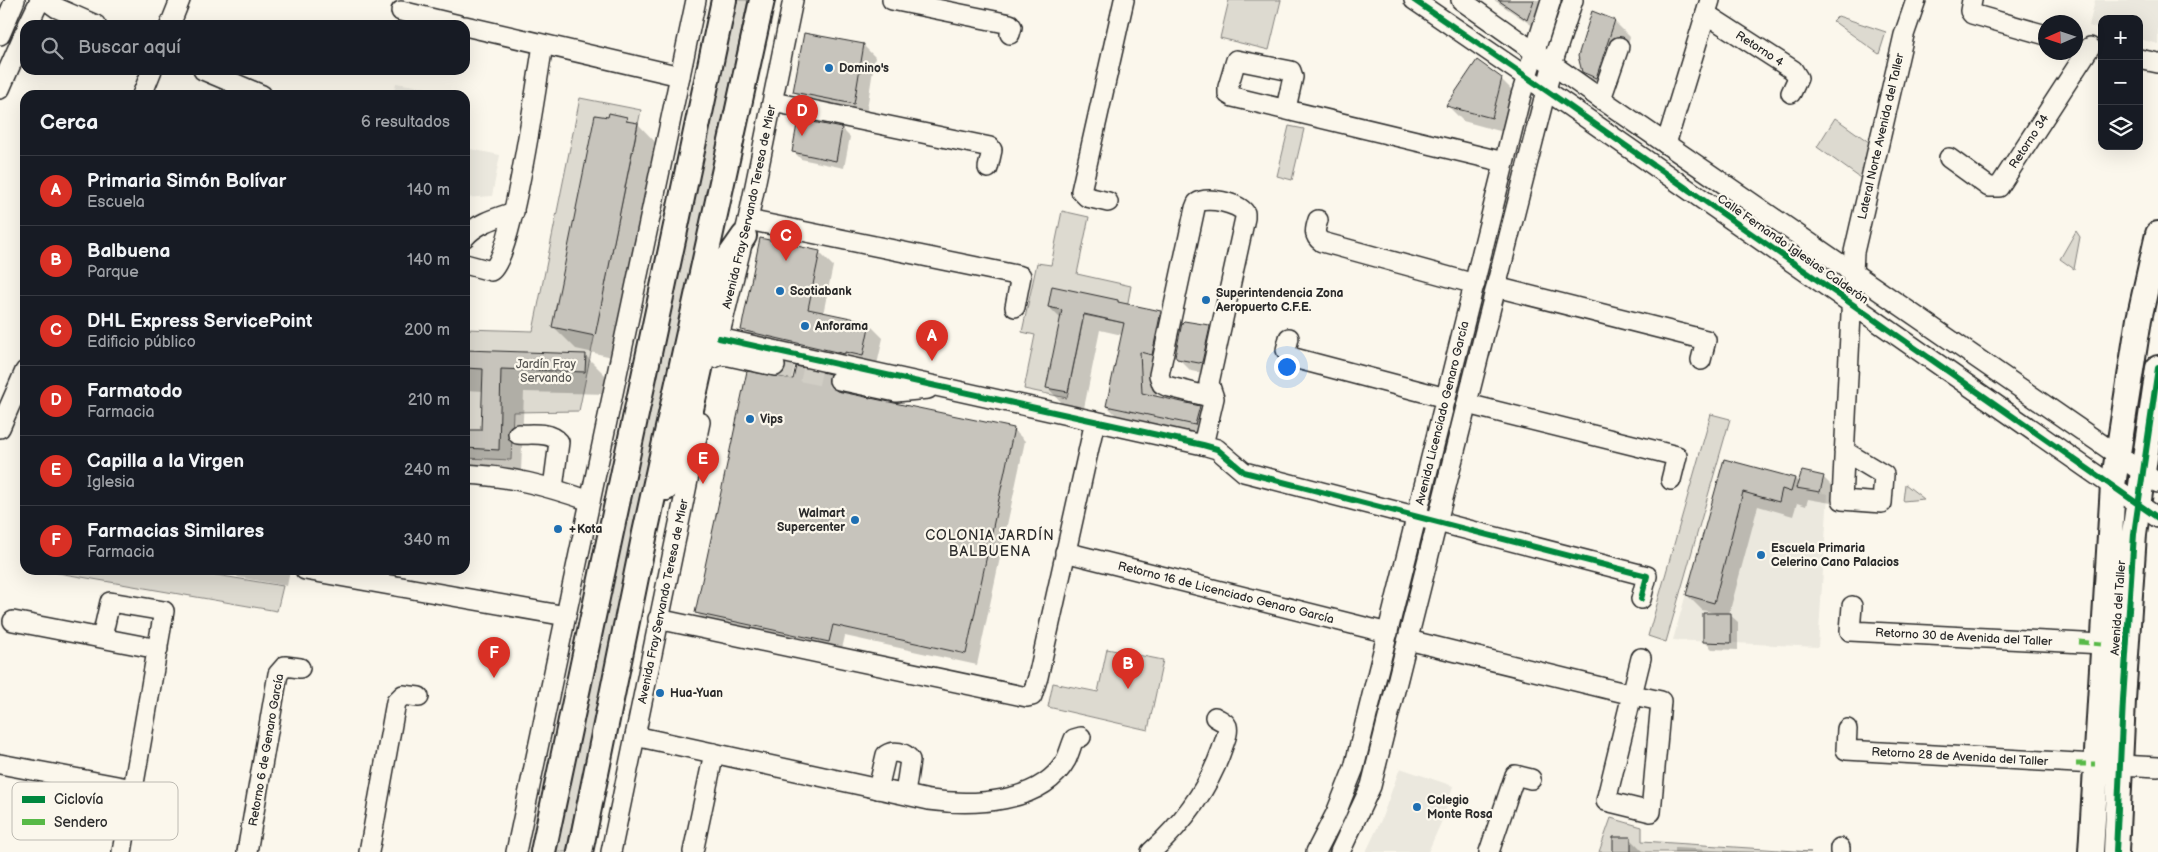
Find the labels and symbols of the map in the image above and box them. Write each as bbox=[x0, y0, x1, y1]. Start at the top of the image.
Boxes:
north arrow bbox=[2038, 15, 2083, 60]
street label: Retorno 4 bbox=[1733, 28, 1787, 70]
street label: Lateral Norte Avenida del Taller bbox=[1855, 51, 1908, 221]
place label: Domino's bbox=[839, 61, 889, 76]
marker: Domino's bbox=[823, 62, 835, 74]
pin: D bbox=[786, 95, 818, 136]
street label: Avenida Fray Servando Teresa de Mier bbox=[719, 103, 780, 311]
street label: Retorno 34 bbox=[2006, 111, 2053, 171]
street label: Calle Fernando Iglesias Calderón bbox=[1714, 191, 1871, 308]
pin: C bbox=[770, 220, 802, 261]
place label: Scotiabank bbox=[790, 284, 852, 299]
marker: Scotiabank bbox=[774, 285, 786, 297]
place label: Superintendencia Zona Aeropuerto C.F.E. bbox=[1215, 286, 1344, 315]
marker: Superintendencia Zona Aeropuerto C.F.E. bbox=[1200, 294, 1212, 306]
place label: Anforama bbox=[814, 319, 868, 334]
street label: Avenida Licenciado Genaro García bbox=[1413, 319, 1473, 507]
marker: Anforama bbox=[799, 320, 811, 332]
pin: A bbox=[916, 320, 948, 361]
your location bbox=[1274, 354, 1300, 380]
park label: Jardín Fray Servando bbox=[516, 357, 577, 386]
place label: Vips bbox=[760, 412, 783, 427]
marker: Vips bbox=[744, 413, 756, 425]
pin: E bbox=[687, 443, 719, 484]
street label: Avenida Fray Servando Teresa de Mier bbox=[635, 497, 692, 705]
place label: Walmart Supercenter bbox=[777, 506, 845, 535]
marker: Walmart Supercenter bbox=[849, 514, 861, 526]
place label: +Kota bbox=[568, 522, 602, 537]
marker: +Kota bbox=[552, 523, 564, 535]
district label: COLONIA JARDÍN BALBUENA bbox=[925, 526, 1055, 560]
place label: Escuela Primaria Celerino Cano Palacios bbox=[1771, 541, 1899, 570]
marker: Escuela Primaria Celerino Cano Palacios bbox=[1755, 549, 1767, 561]
street label: Retorno 16 de Licenciado Genaro García bbox=[1116, 559, 1336, 627]
street label: Avenida del Taller bbox=[2108, 559, 2129, 656]
street label: Retorno 30 de Avenida del Taller bbox=[1875, 625, 2053, 649]
pin: F bbox=[478, 637, 510, 678]
pin: B bbox=[1112, 648, 1144, 689]
street label: Retorno 6 de Genaro García bbox=[246, 673, 287, 827]
place label: Hua-Yuan bbox=[670, 686, 723, 701]
marker: Hua-Yuan bbox=[654, 687, 666, 699]
street label: Retorno 28 de Avenida del Taller bbox=[1871, 744, 2049, 769]
legend bbox=[12, 782, 178, 840]
text: Ciclovía bbox=[54, 791, 104, 808]
place label: Colegio Monte Rosa bbox=[1427, 793, 1493, 822]
marker: Colegio Monte Rosa bbox=[1411, 801, 1423, 813]
text: Sendero bbox=[54, 814, 108, 831]

